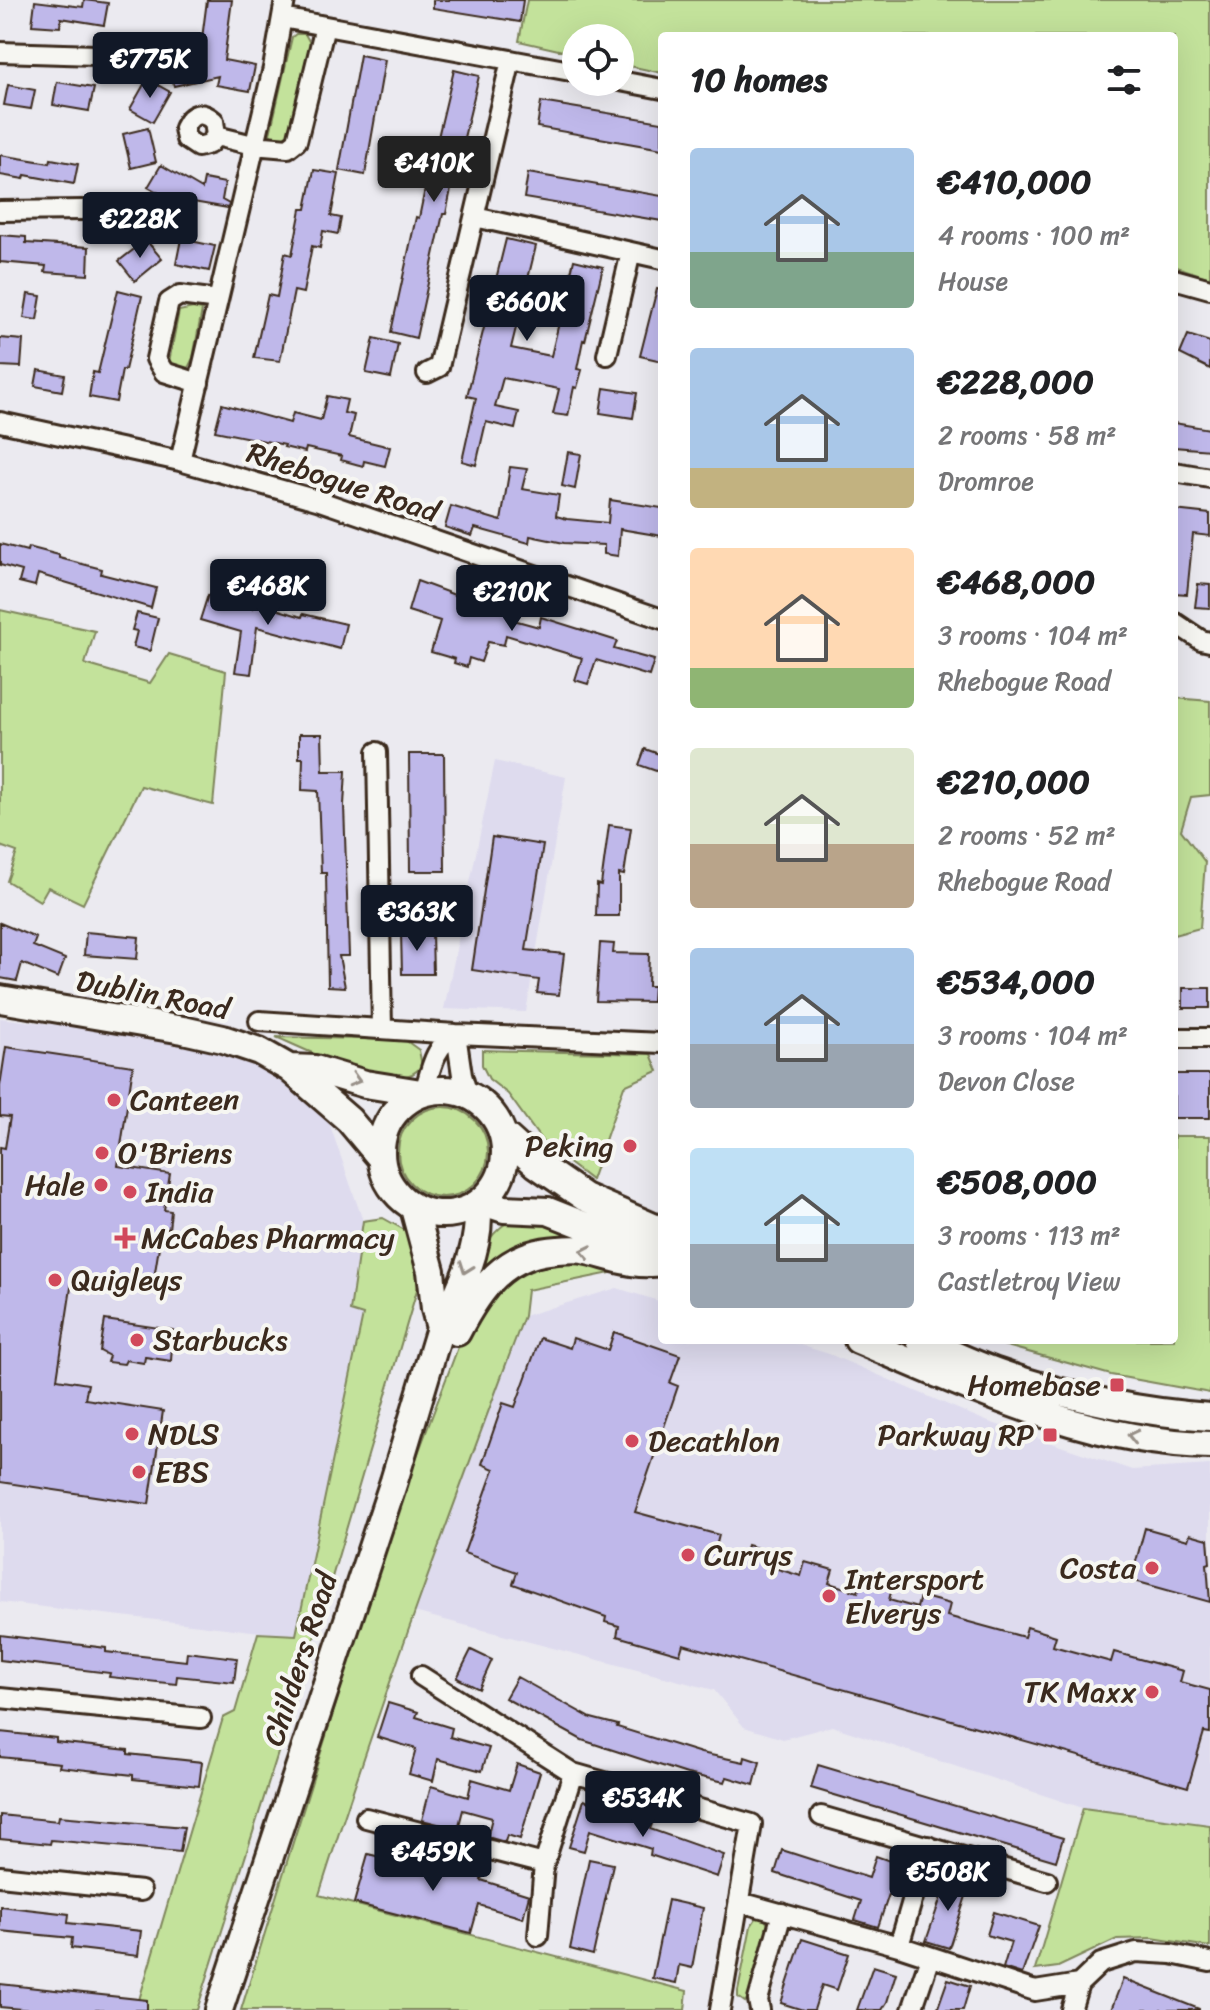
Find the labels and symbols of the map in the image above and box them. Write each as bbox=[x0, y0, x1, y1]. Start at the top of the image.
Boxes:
pin: €775K bbox=[94, 32, 206, 100]
pin: €410K bbox=[378, 136, 490, 204]
pin: €228K bbox=[84, 192, 196, 260]
pin: €660K bbox=[471, 275, 583, 343]
street label: Rhebogue Road bbox=[240, 426, 448, 539]
pin: €468K bbox=[212, 559, 324, 627]
pin: €210K bbox=[456, 565, 568, 633]
pin: €363K bbox=[361, 885, 473, 953]
street label: Dublin Road bbox=[72, 954, 237, 1037]
one-way arrow bbox=[347, 1071, 361, 1088]
place label: Canteen bbox=[130, 1073, 239, 1127]
marker: Canteen bbox=[105, 1091, 123, 1109]
place label: Peking bbox=[525, 1119, 614, 1173]
place label: O'Briens bbox=[118, 1126, 233, 1180]
marker: Peking bbox=[621, 1137, 639, 1155]
marker: O'Briens bbox=[93, 1144, 111, 1162]
place label: Hale bbox=[25, 1158, 85, 1212]
place label: India bbox=[145, 1165, 214, 1219]
marker: Hale bbox=[92, 1176, 110, 1194]
marker: India bbox=[121, 1183, 139, 1201]
place label: McCabes Pharmacy bbox=[141, 1211, 395, 1265]
marker: McCabes Pharmacy bbox=[116, 1229, 134, 1247]
one-way arrow bbox=[579, 1244, 593, 1261]
place label: Quigleys bbox=[71, 1253, 182, 1307]
one-way arrow bbox=[459, 1261, 476, 1275]
marker: Quigleys bbox=[46, 1271, 64, 1289]
place label: Starbucks bbox=[153, 1313, 288, 1367]
marker: Starbucks bbox=[128, 1331, 146, 1349]
place label: Homebase bbox=[967, 1358, 1101, 1412]
marker: Homebase bbox=[1108, 1376, 1126, 1394]
place label: NDLS bbox=[148, 1407, 220, 1461]
place label: Parkway RP bbox=[878, 1408, 1034, 1462]
place label: Decathlon bbox=[648, 1414, 780, 1468]
marker: NDLS bbox=[123, 1425, 141, 1443]
marker: Parkway RP bbox=[1041, 1426, 1059, 1444]
one-way arrow bbox=[1126, 1428, 1140, 1445]
marker: Decathlon bbox=[623, 1432, 641, 1450]
place label: EBS bbox=[155, 1445, 210, 1499]
marker: EBS bbox=[130, 1463, 148, 1481]
place label: Currys bbox=[704, 1528, 793, 1582]
place label: Costa bbox=[1060, 1541, 1137, 1595]
marker: Currys bbox=[679, 1546, 697, 1564]
place label: Intersport Elverys bbox=[844, 1552, 984, 1640]
marker: Costa bbox=[1143, 1559, 1161, 1577]
street label: Childers Road bbox=[246, 1563, 354, 1753]
marker: Intersport Elverys bbox=[820, 1587, 838, 1605]
place label: TK Maxx bbox=[1023, 1665, 1137, 1719]
marker: TK Maxx bbox=[1143, 1683, 1161, 1701]
pin: €534K bbox=[587, 1771, 699, 1839]
pin: €459K bbox=[377, 1825, 489, 1893]
pin: €508K bbox=[892, 1845, 1004, 1913]

